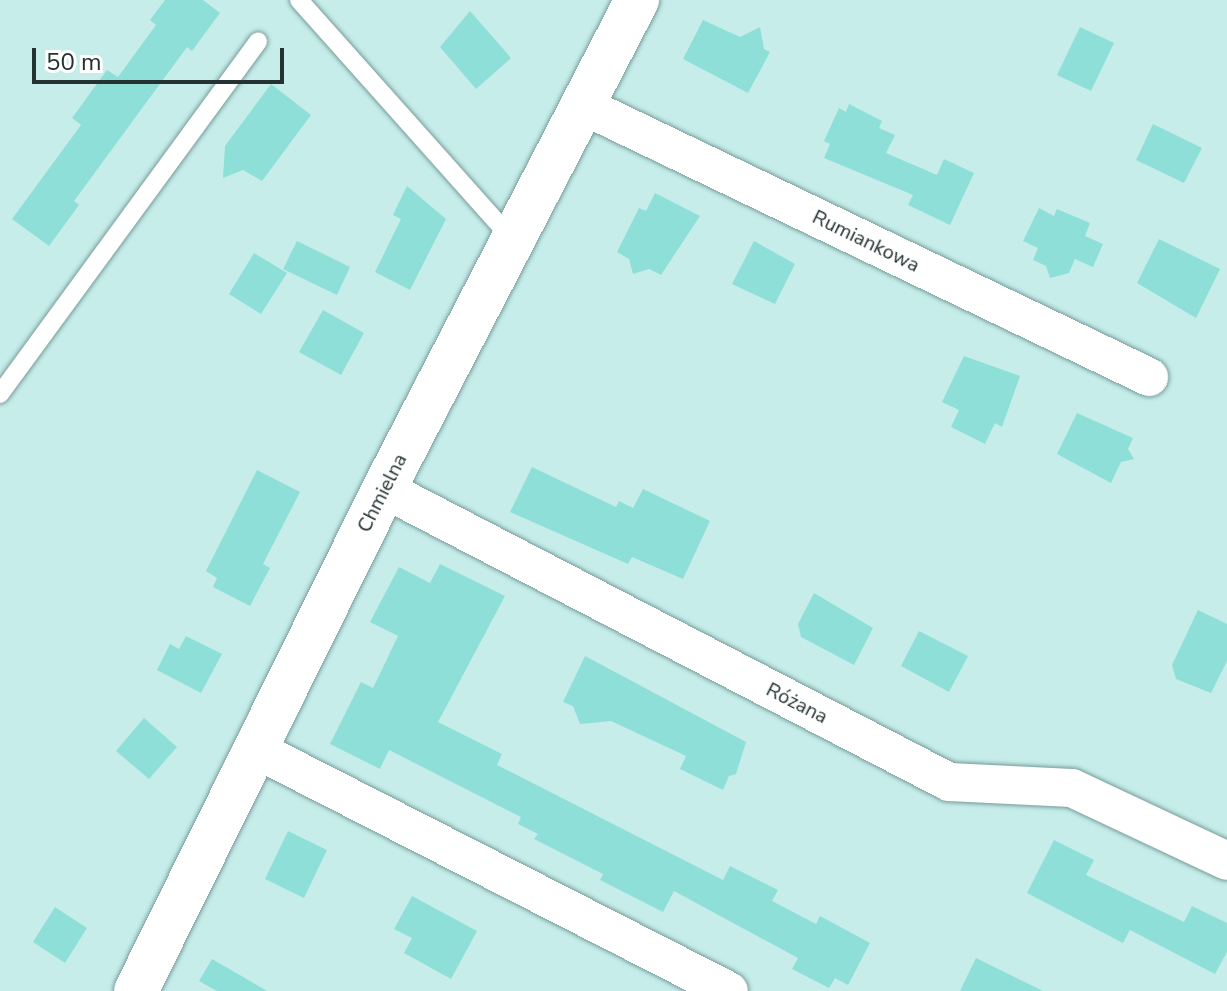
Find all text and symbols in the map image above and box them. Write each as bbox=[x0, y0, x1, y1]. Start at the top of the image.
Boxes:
scale bar bbox=[36, 32, 288, 82]
text: 50 m bbox=[46, 46, 102, 78]
street label: Rumiankowa bbox=[808, 205, 924, 277]
street label: Chmielna bbox=[352, 450, 412, 536]
street label: Różana bbox=[762, 677, 832, 729]

